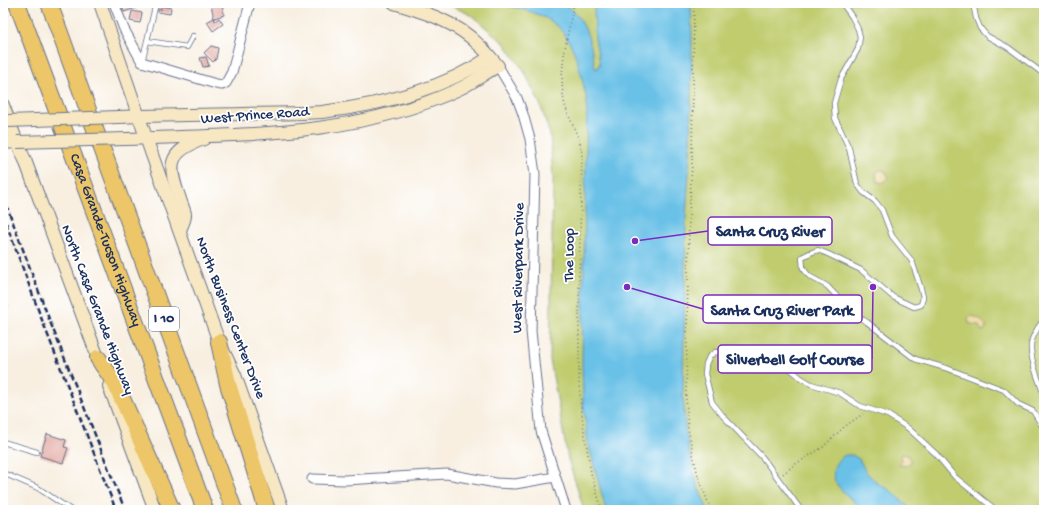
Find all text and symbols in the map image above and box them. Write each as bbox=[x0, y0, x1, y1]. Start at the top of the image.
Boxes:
street label: West Prince Road bbox=[200, 103, 311, 129]
street label: Casa Grande-Tucson Highway bbox=[65, 151, 145, 330]
street label: West Riverpark Drive bbox=[509, 202, 529, 333]
callout: Santa Cruz River bbox=[708, 217, 832, 245]
street label: North Casa Grande Highway bbox=[56, 223, 138, 398]
text: Santa Cruz River bbox=[716, 224, 827, 243]
street label: The Loop bbox=[561, 227, 579, 283]
street label: North Business Center Drive bbox=[191, 234, 269, 402]
callout: Santa Cruz River Park bbox=[703, 295, 862, 323]
text: Santa Cruz River Park bbox=[711, 303, 855, 322]
road number: I 10 bbox=[149, 307, 179, 331]
callout: Silverbell Golf Course bbox=[718, 345, 872, 373]
text: Silverbell Golf Course bbox=[726, 351, 865, 371]

